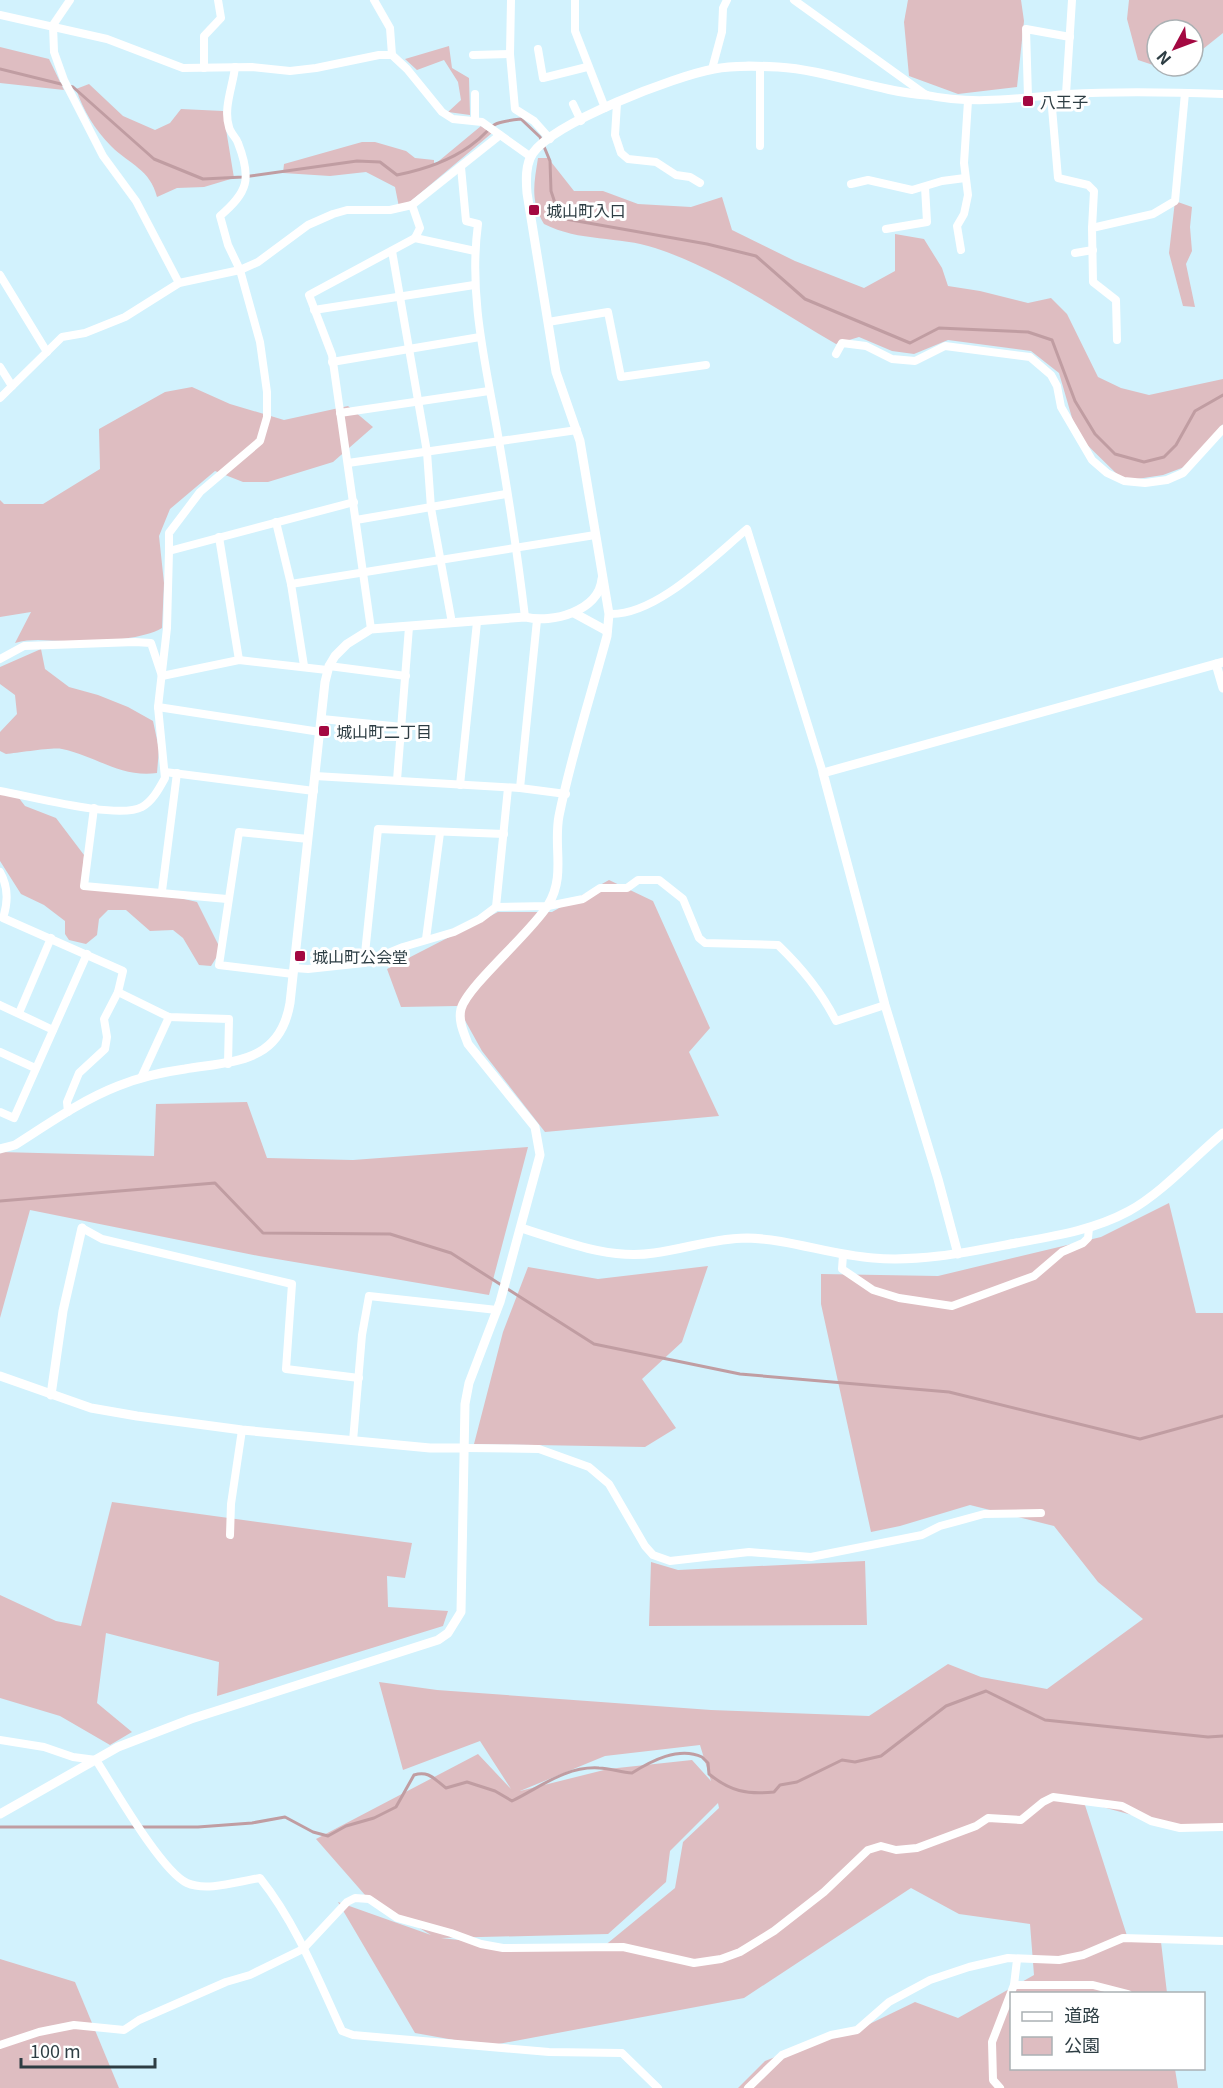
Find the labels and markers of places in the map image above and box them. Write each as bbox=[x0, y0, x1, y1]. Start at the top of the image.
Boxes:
place label: 八王子 bbox=[1040, 89, 1088, 113]
marker: 八王子 bbox=[1021, 94, 1035, 108]
place label: 城山町入口 bbox=[546, 198, 626, 222]
marker: 城山町入口 bbox=[527, 203, 541, 217]
place label: 城山町二丁目 bbox=[336, 719, 432, 743]
marker: 城山町二丁目 bbox=[317, 724, 331, 738]
place label: 城山町公会堂 bbox=[312, 944, 408, 968]
marker: 城山町公会堂 bbox=[293, 949, 307, 963]

